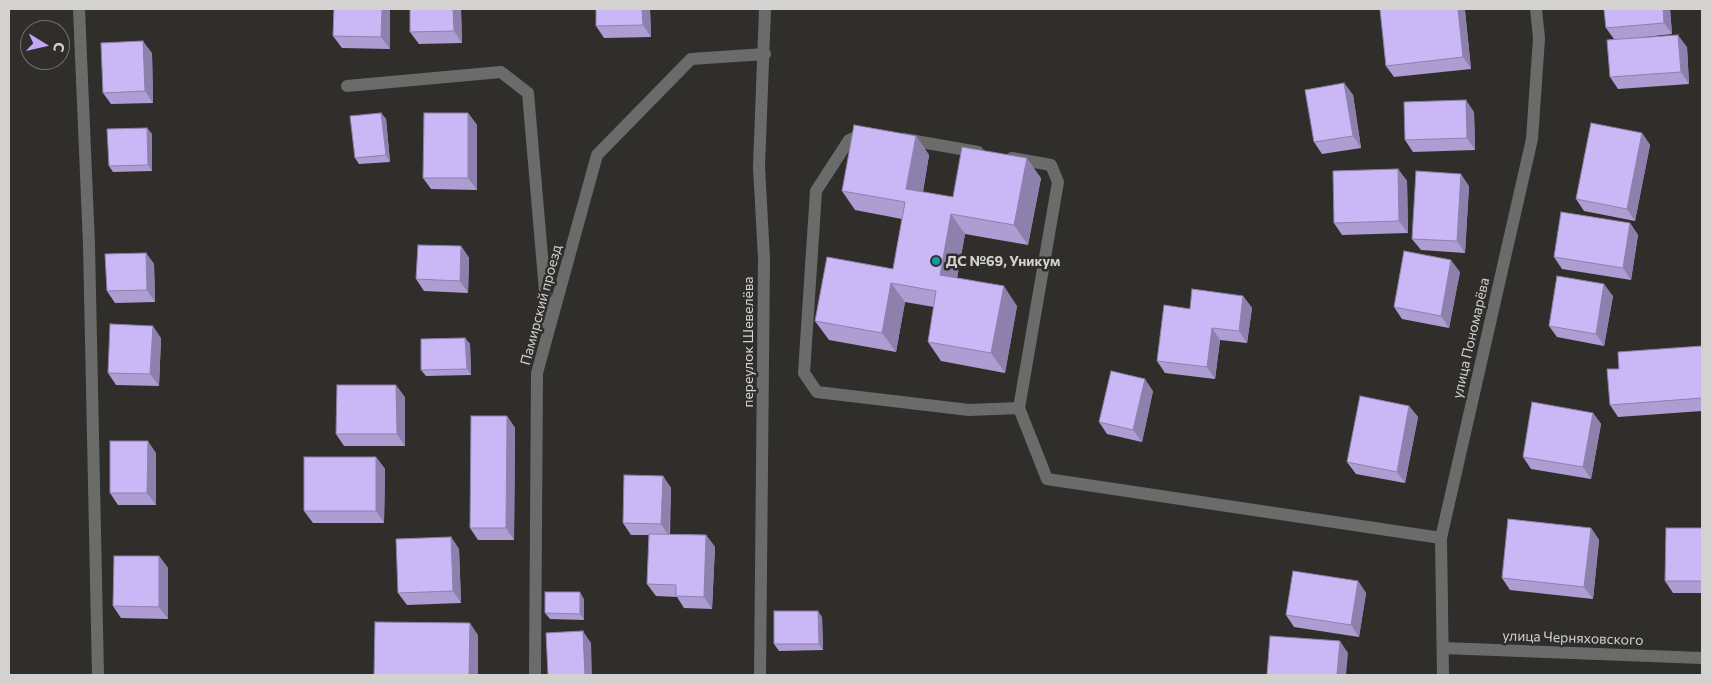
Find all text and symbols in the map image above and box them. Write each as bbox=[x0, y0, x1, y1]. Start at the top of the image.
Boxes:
north arrow bbox=[20, 20, 70, 70]
text: С bbox=[50, 41, 68, 53]
street label: Памирский проезд bbox=[517, 243, 565, 367]
place label: ДС №69, Уникум bbox=[946, 253, 1060, 269]
marker: ДС №69, Уникум bbox=[930, 255, 942, 267]
street label: переулок Шевелёва bbox=[740, 276, 756, 408]
street label: улица Пономарёва bbox=[1449, 276, 1493, 400]
street label: улица Черняховского bbox=[1502, 627, 1644, 649]

